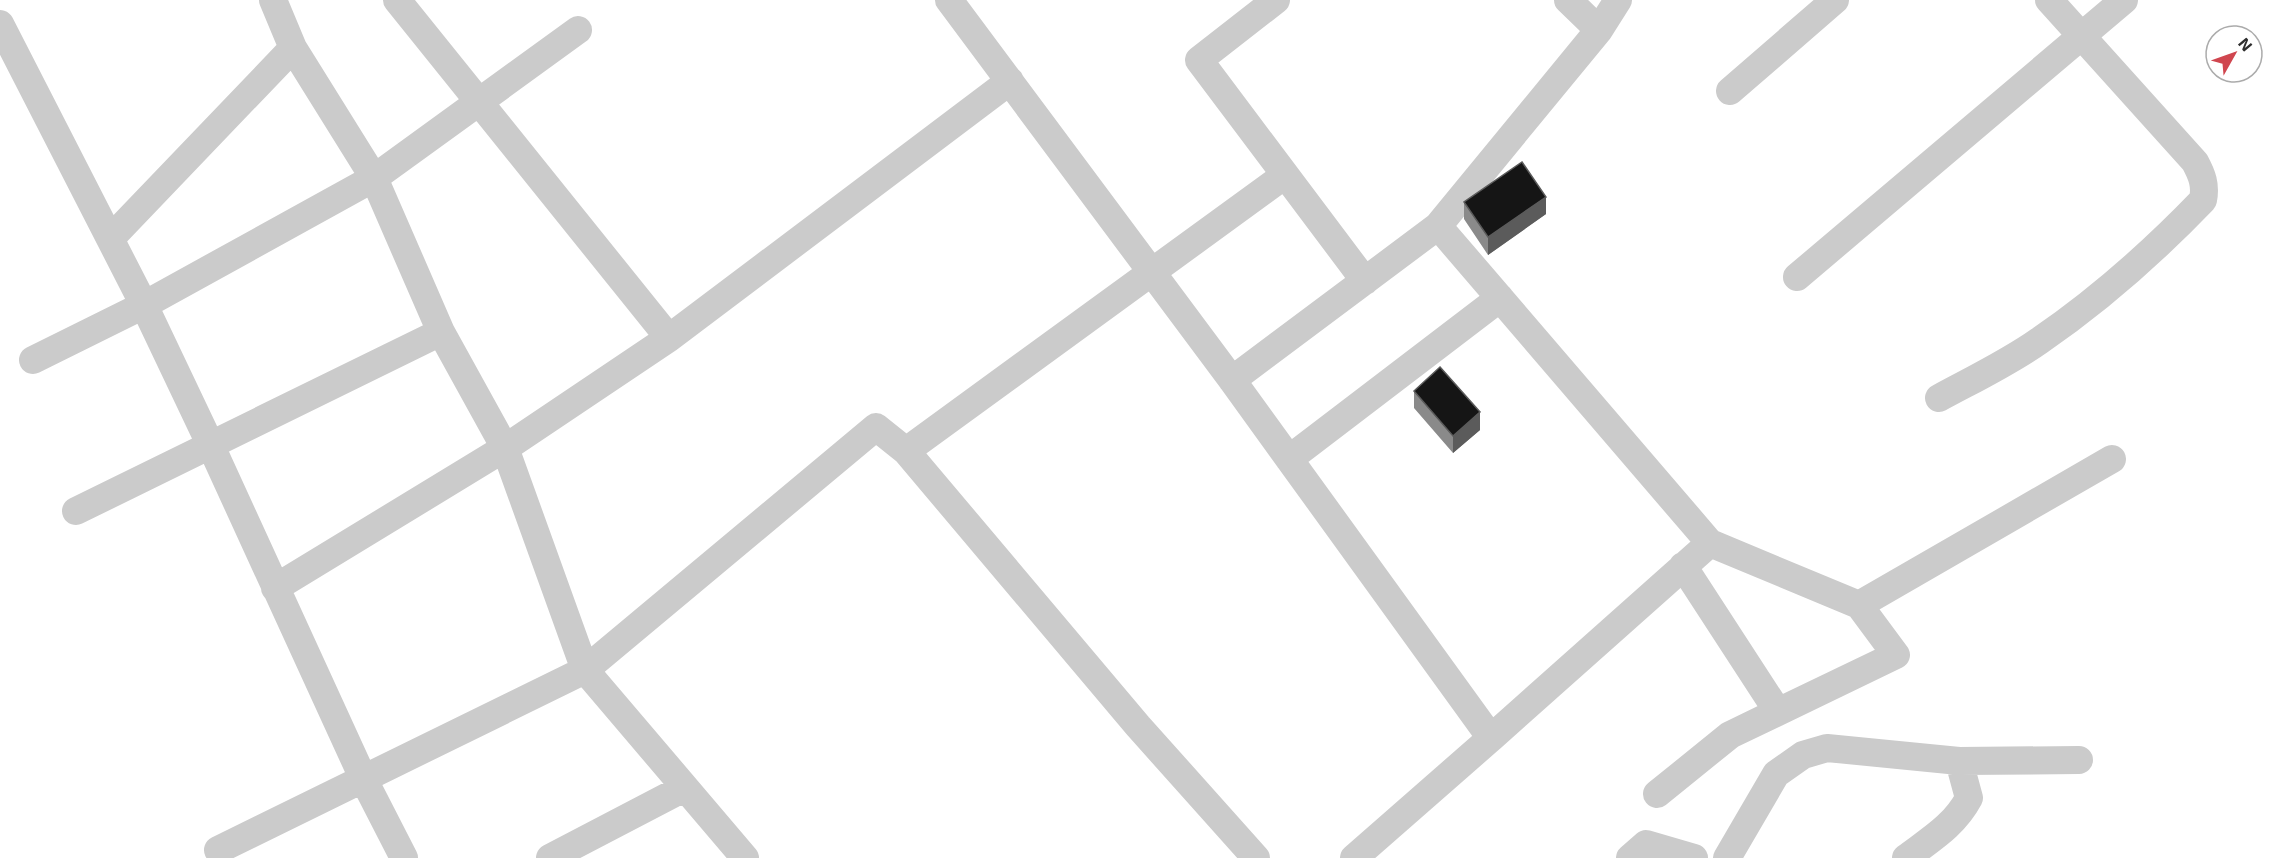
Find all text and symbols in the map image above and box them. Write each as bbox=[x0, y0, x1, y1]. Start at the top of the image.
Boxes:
north arrow bbox=[2204, 24, 2264, 84]
text: N bbox=[2235, 34, 2257, 55]

